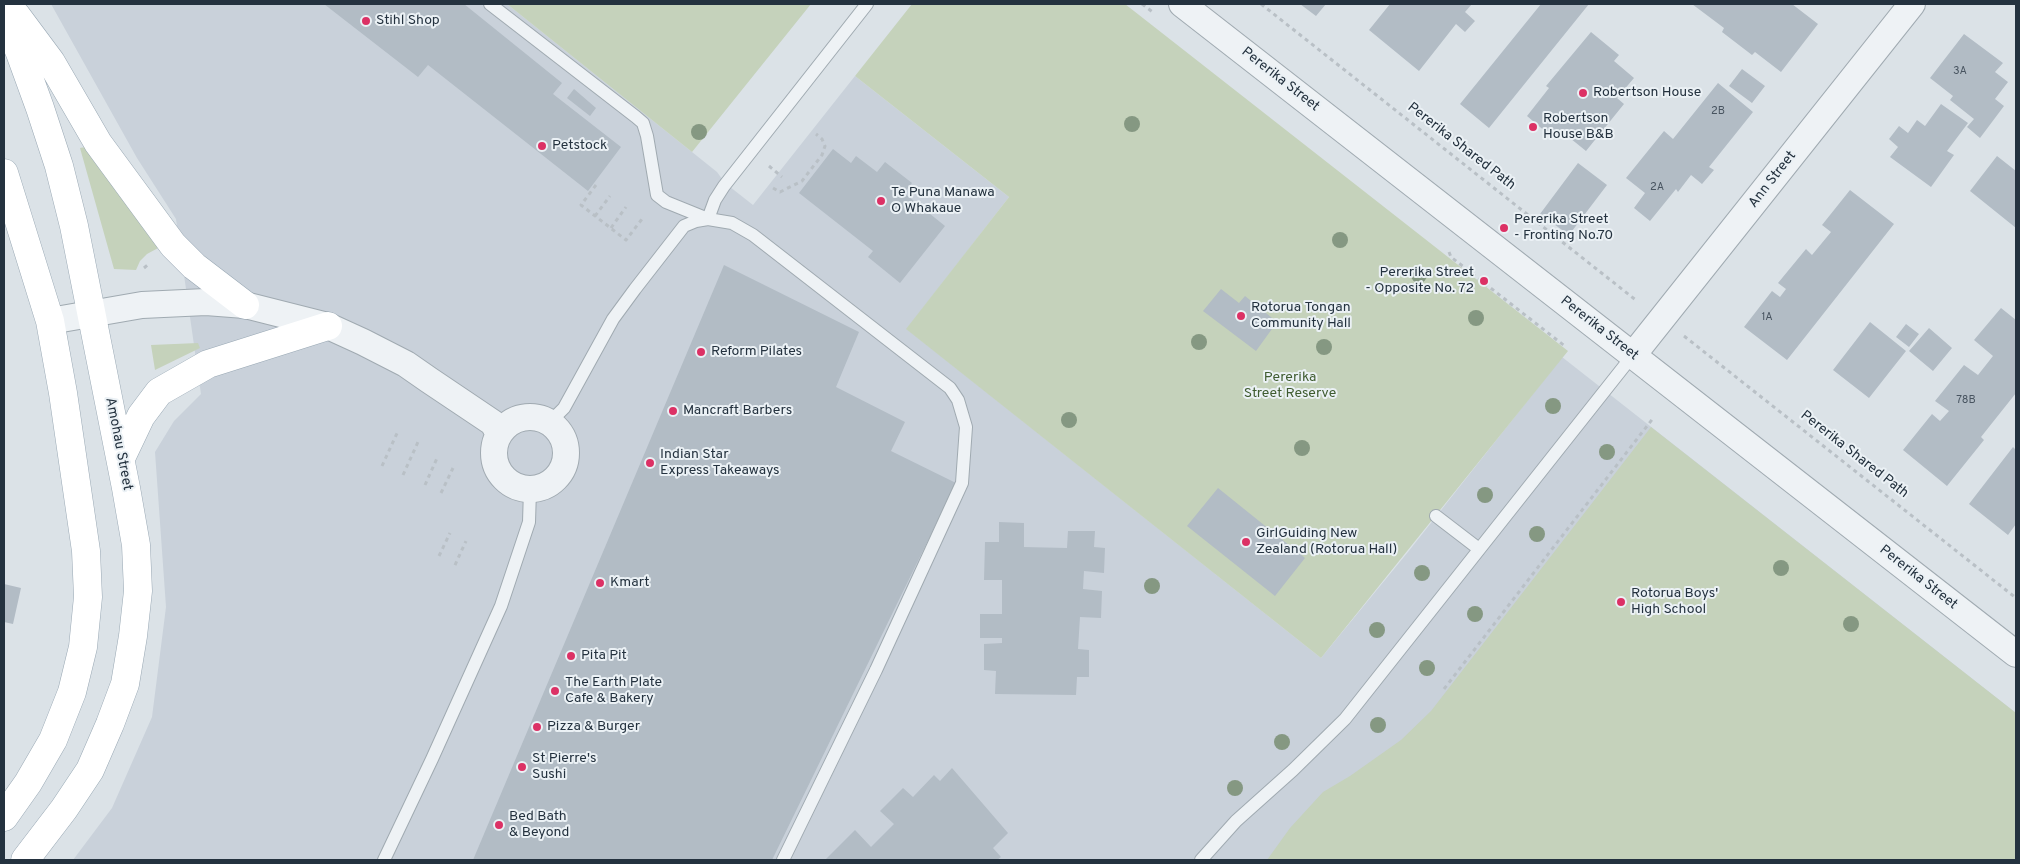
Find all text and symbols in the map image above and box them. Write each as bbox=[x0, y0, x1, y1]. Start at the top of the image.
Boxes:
place label: Stihl Shop bbox=[376, 13, 440, 29]
marker: Stihl Shop bbox=[360, 15, 372, 27]
street label: Pererika Street bbox=[1238, 44, 1322, 116]
house number: 3A bbox=[1953, 65, 1967, 79]
place label: Robertson House bbox=[1593, 85, 1701, 101]
marker: Robertson House bbox=[1577, 87, 1589, 99]
street label: Pererika Shared Path bbox=[1404, 100, 1518, 194]
house number: 2B bbox=[1711, 105, 1725, 119]
place label: Robertson House B&B bbox=[1543, 111, 1614, 144]
marker: Robertson House B&B bbox=[1527, 121, 1539, 133]
place label: Petstock bbox=[552, 138, 607, 154]
marker: Petstock bbox=[536, 140, 548, 152]
street label: Ann Street bbox=[1746, 148, 1800, 212]
house number: 2A bbox=[1650, 181, 1664, 195]
place label: Te Puna Manawa O Whakaue bbox=[891, 185, 995, 218]
marker: Te Puna Manawa O Whakaue bbox=[875, 195, 887, 207]
place label: Pererika Street - Fronting No.70 bbox=[1514, 212, 1613, 244]
marker: Pererika Street - Fronting No.70 bbox=[1498, 222, 1510, 234]
place label: Pererika Street - Opposite No. 72 bbox=[1365, 265, 1474, 298]
marker: Pererika Street - Opposite No. 72 bbox=[1478, 275, 1490, 287]
street label: Pererika Street bbox=[1557, 293, 1641, 365]
place label: Rotorua Tongan Community Hall bbox=[1251, 300, 1351, 332]
marker: Rotorua Tongan Community Hall bbox=[1235, 310, 1247, 322]
house number: 1A bbox=[1761, 311, 1773, 325]
place label: Reform Pilates bbox=[711, 344, 802, 360]
marker: Reform Pilates bbox=[695, 346, 707, 358]
park label: Pererika Street Reserve bbox=[1244, 370, 1336, 402]
house number: 78B bbox=[1956, 394, 1976, 408]
street label: Amohau Street bbox=[101, 396, 135, 492]
place label: Mancraft Barbers bbox=[683, 403, 792, 419]
marker: Mancraft Barbers bbox=[667, 405, 679, 417]
street label: Pererika Shared Path bbox=[1797, 408, 1911, 502]
place label: Indian Star Express Takeaways bbox=[660, 447, 780, 480]
marker: Indian Star Express Takeaways bbox=[644, 457, 656, 469]
place label: GirlGuiding New Zealand (Rotorua Hall) bbox=[1256, 526, 1397, 558]
marker: GirlGuiding New Zealand (Rotorua Hall) bbox=[1240, 536, 1252, 548]
street label: Pererika Street bbox=[1876, 542, 1960, 614]
place label: Kmart bbox=[610, 575, 650, 591]
marker: Kmart bbox=[594, 577, 606, 589]
place label: Rotorua Boys' High School bbox=[1631, 586, 1718, 618]
marker: Rotorua Boys' High School bbox=[1615, 596, 1627, 608]
place label: Pita Pit bbox=[581, 648, 627, 664]
marker: Pita Pit bbox=[565, 650, 577, 662]
place label: The Earth Plate Cafe & Bakery bbox=[565, 675, 662, 708]
marker: The Earth Plate Cafe & Bakery bbox=[549, 685, 561, 697]
place label: Pizza & Burger bbox=[547, 719, 640, 735]
marker: Pizza & Burger bbox=[531, 721, 543, 733]
place label: St Pierre's Sushi bbox=[532, 751, 596, 784]
marker: St Pierre's Sushi bbox=[516, 761, 528, 773]
place label: Bed Bath & Beyond bbox=[509, 809, 569, 842]
marker: Bed Bath & Beyond bbox=[493, 819, 505, 831]

